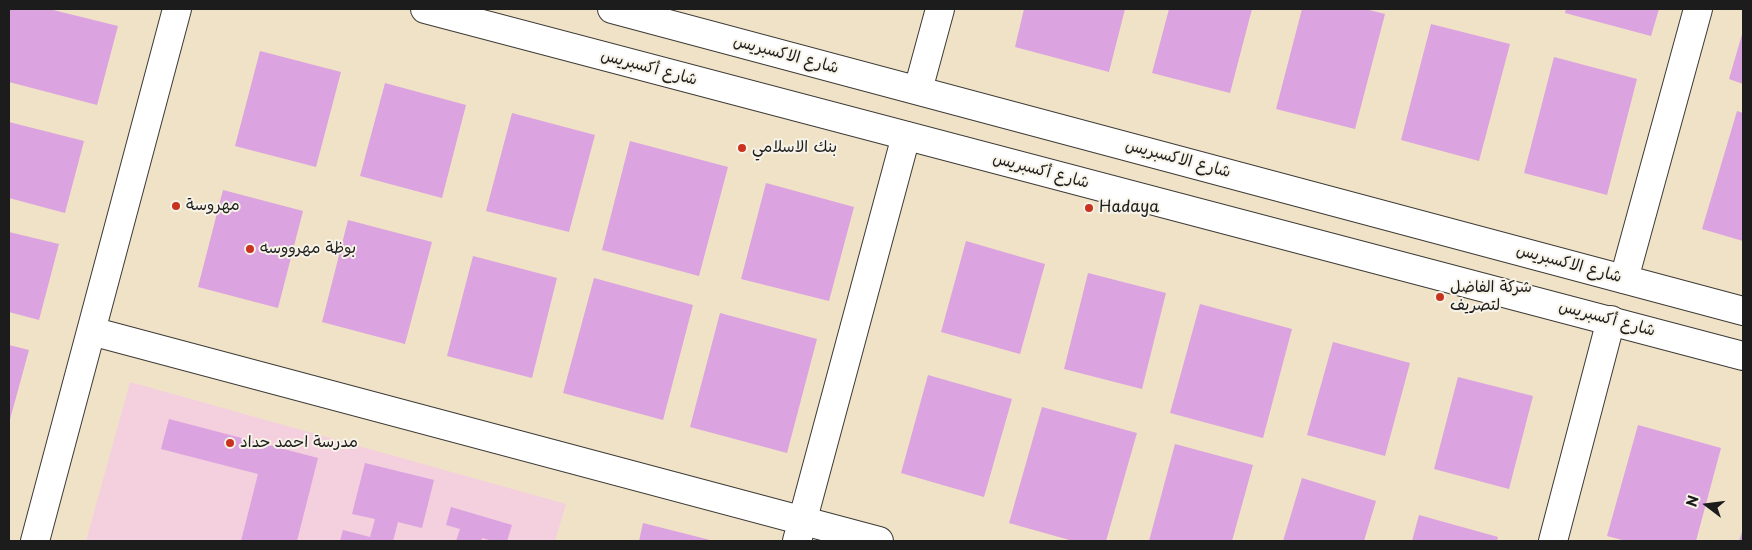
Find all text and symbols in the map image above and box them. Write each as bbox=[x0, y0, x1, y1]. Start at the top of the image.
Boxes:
street label: شارع الاكسبريس bbox=[731, 32, 841, 78]
street label: شارع أكسبريس bbox=[599, 46, 699, 90]
street label: شارع الاكسبريس bbox=[1123, 136, 1233, 182]
place label: بنك الاسلامي bbox=[752, 138, 837, 158]
marker: بنك الاسلامي bbox=[736, 142, 748, 154]
street label: شارع أكسبريس bbox=[991, 149, 1091, 193]
place label: مهروسة bbox=[186, 196, 240, 216]
place label: Hadaya bbox=[1099, 198, 1159, 218]
marker: مهروسة bbox=[170, 200, 182, 212]
marker: Hadaya bbox=[1083, 202, 1095, 214]
place label: بوظة مهرووسه bbox=[260, 239, 356, 259]
street label: شارع الاكسبريس bbox=[1514, 241, 1624, 287]
marker: بوظة مهرووسه bbox=[244, 243, 256, 255]
place label: شركة الفاضل لتصريف bbox=[1450, 278, 1532, 316]
marker: شركة الفاضل لتصريف bbox=[1434, 291, 1446, 303]
street label: شارع أكسبريس bbox=[1557, 297, 1657, 341]
place label: مدرسة احمد حداد bbox=[240, 433, 358, 453]
marker: مدرسة احمد حداد bbox=[224, 437, 236, 449]
north arrow bbox=[1682, 480, 1732, 530]
text: N bbox=[1680, 493, 1704, 509]

